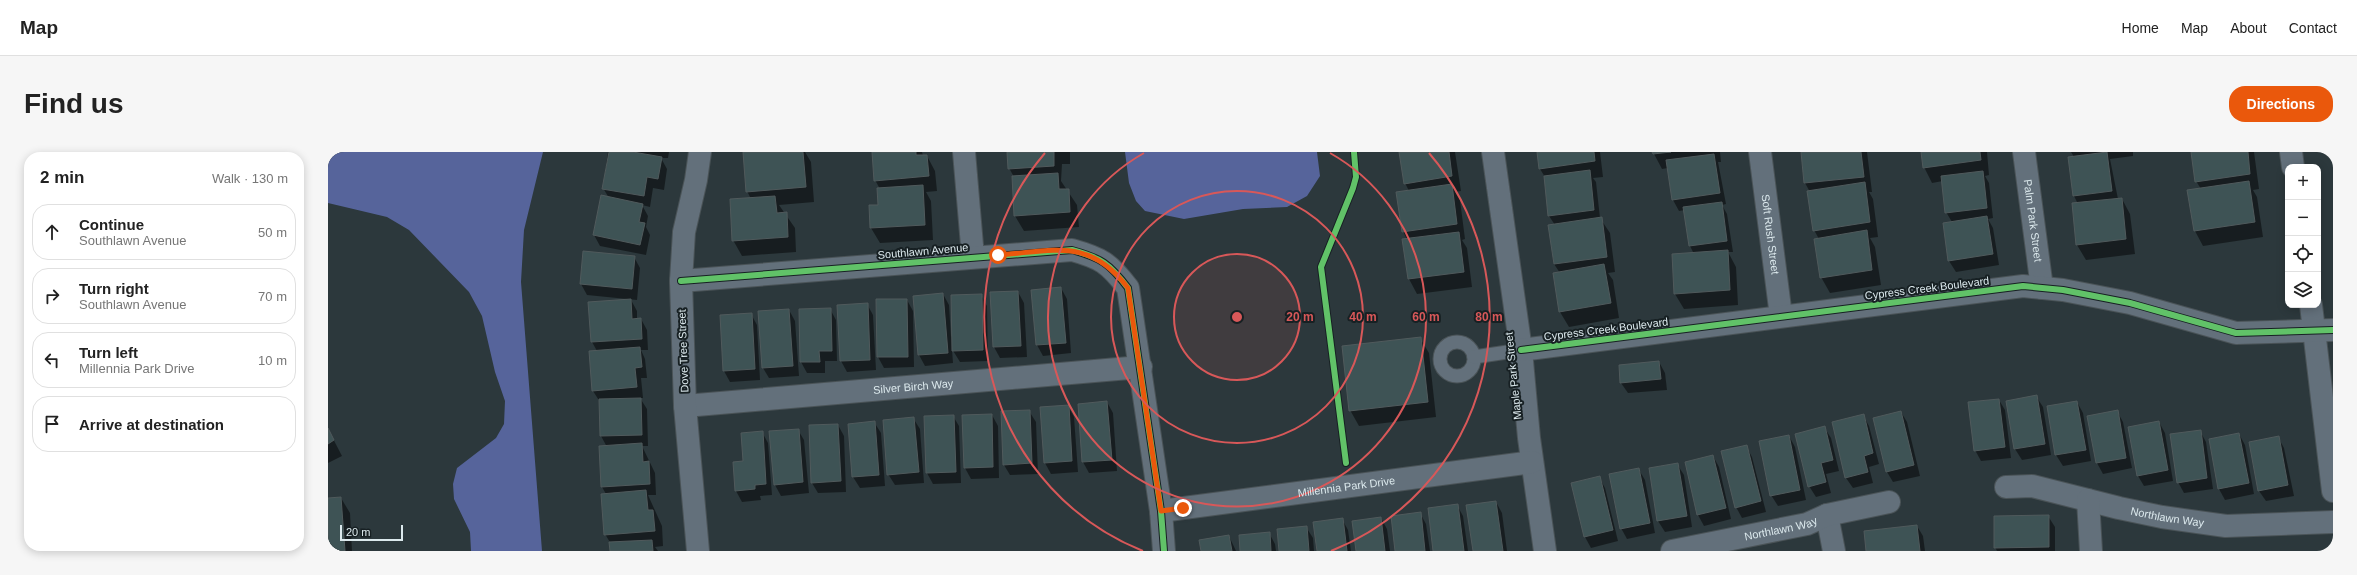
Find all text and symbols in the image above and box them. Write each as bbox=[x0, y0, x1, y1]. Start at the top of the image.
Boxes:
text: Map bbox=[20, 17, 58, 38]
text: Home bbox=[2122, 20, 2159, 36]
text: Map bbox=[2181, 20, 2208, 36]
text: About bbox=[2230, 20, 2267, 36]
text: Contact bbox=[2289, 20, 2337, 36]
button: Directions bbox=[2229, 86, 2333, 122]
text: Find us bbox=[24, 88, 124, 119]
map controls bbox=[2285, 164, 2321, 308]
button: + bbox=[2285, 164, 2321, 200]
text: 2 min bbox=[40, 168, 84, 187]
text: Walk · 130 m bbox=[212, 171, 288, 186]
street label: Palm Park Street bbox=[2022, 178, 2044, 262]
street label: Soft Rush Street bbox=[1759, 193, 1782, 275]
button: − bbox=[2285, 200, 2321, 236]
text: Continue bbox=[79, 216, 144, 233]
icon: ahead bbox=[41, 221, 63, 243]
text: 50 m bbox=[258, 225, 287, 240]
text: Southlawn Avenue bbox=[79, 233, 186, 248]
button: locate bbox=[2285, 236, 2321, 272]
street label: Southlawn Avenue bbox=[877, 241, 969, 261]
route start bbox=[989, 246, 1007, 264]
button: layers bbox=[2285, 272, 2321, 308]
street label: Cypress Creek Boulevard bbox=[1864, 274, 1990, 302]
text: Turn right bbox=[79, 280, 149, 297]
icon: right bbox=[41, 285, 63, 307]
text: 70 m bbox=[258, 289, 287, 304]
text: Southlawn Avenue bbox=[79, 297, 186, 312]
street label: Dove Tree Street bbox=[676, 309, 690, 393]
centre of rings bbox=[1230, 310, 1244, 324]
text: 20 m bbox=[1286, 310, 1314, 324]
text: 40 m bbox=[1349, 310, 1377, 324]
text: 60 m bbox=[1412, 310, 1440, 324]
text: 80 m bbox=[1475, 310, 1503, 324]
street label: Cypress Creek Boulevard bbox=[1543, 315, 1669, 343]
street label: Maple Park Street bbox=[1502, 332, 1524, 420]
text: Turn left bbox=[79, 344, 138, 361]
icon: left bbox=[41, 349, 63, 371]
text: 10 m bbox=[258, 353, 287, 368]
text: Millennia Park Drive bbox=[79, 361, 195, 376]
street label: Silver Birch Way bbox=[873, 377, 954, 396]
icon: arrive bbox=[41, 413, 63, 435]
text: Arrive at destination bbox=[79, 416, 224, 433]
street label: Millennia Park Drive bbox=[1297, 474, 1396, 499]
route end bbox=[1174, 499, 1192, 517]
street label: Northlawn Way bbox=[2130, 505, 2205, 529]
street label: Northlawn Way bbox=[1743, 514, 1819, 542]
scale bar bbox=[340, 523, 403, 542]
text: 20 m bbox=[346, 526, 370, 538]

